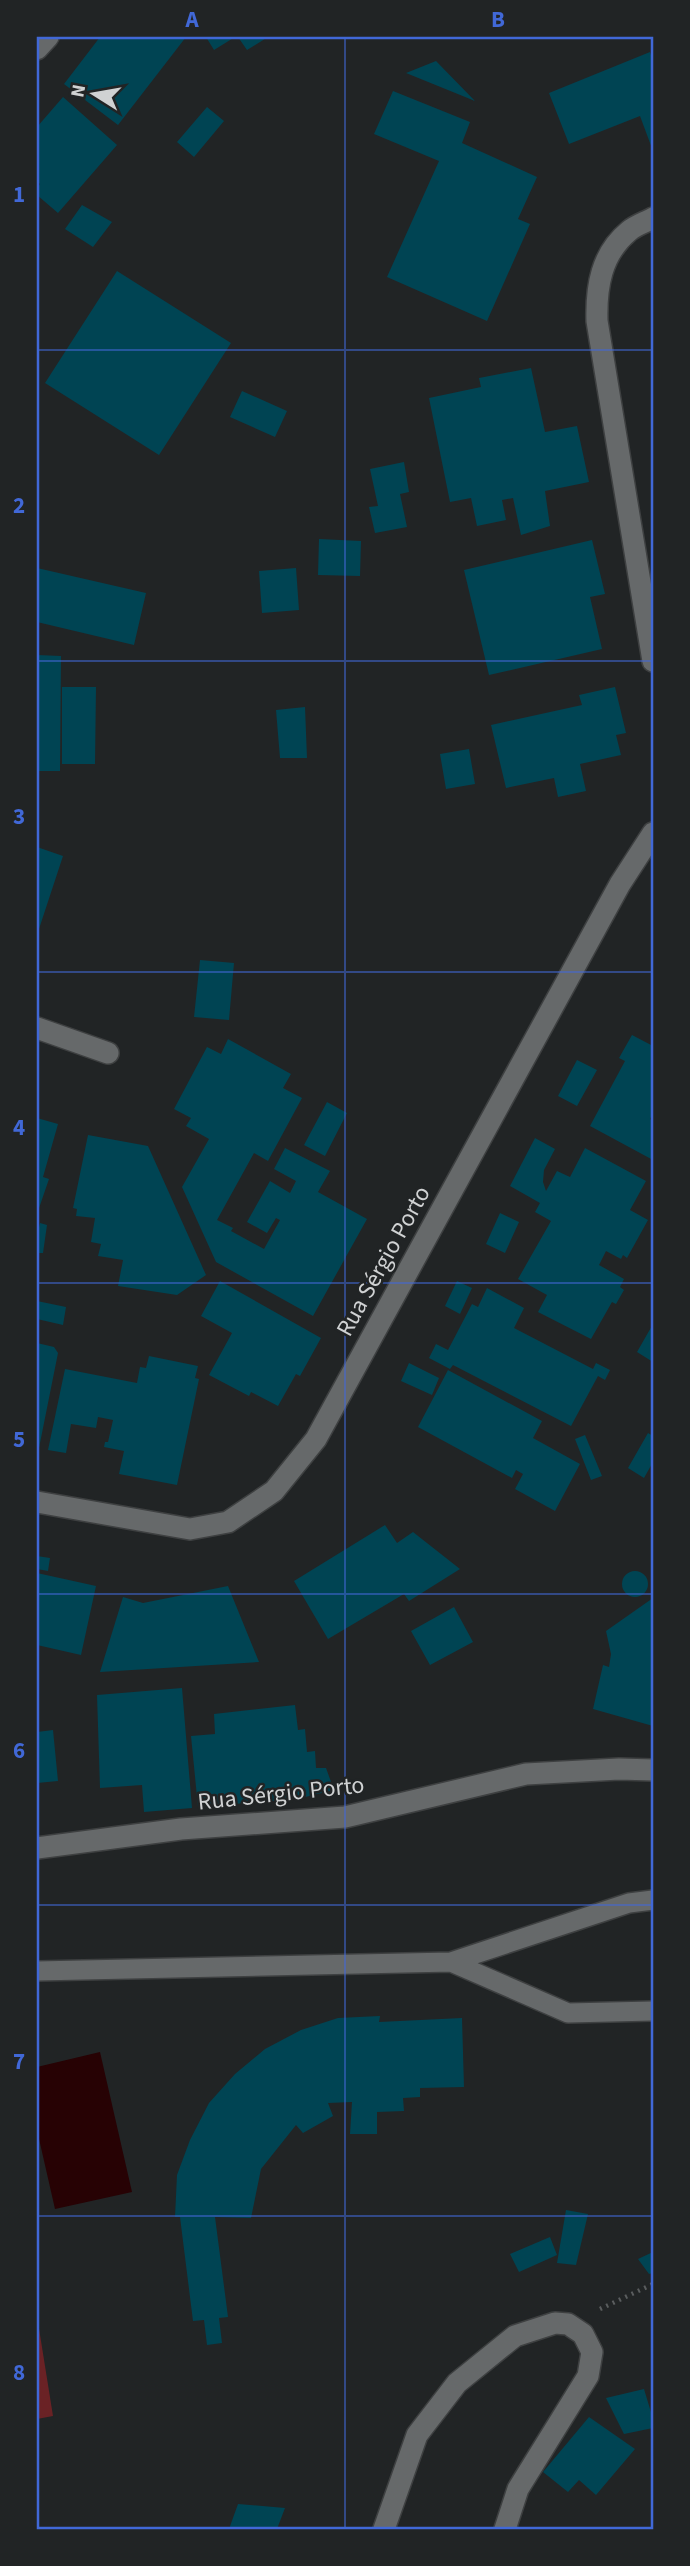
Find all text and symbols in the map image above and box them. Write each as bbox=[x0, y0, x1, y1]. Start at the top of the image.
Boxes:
text: A bbox=[184, 3, 199, 36]
text: B bbox=[491, 3, 505, 36]
north arrow bbox=[60, 60, 130, 130]
text: N bbox=[64, 82, 93, 100]
text: 1 bbox=[13, 178, 25, 211]
text: 2 bbox=[13, 489, 25, 522]
text: 3 bbox=[13, 800, 25, 833]
text: 4 bbox=[13, 1111, 25, 1144]
street label: Rua Sérgio Porto bbox=[328, 1180, 439, 1343]
text: 5 bbox=[13, 1423, 25, 1456]
text: 6 bbox=[13, 1734, 25, 1767]
street label: Rua Sérgio Porto bbox=[196, 1767, 366, 1820]
text: 7 bbox=[13, 2045, 25, 2078]
text: 8 bbox=[13, 2356, 25, 2389]

